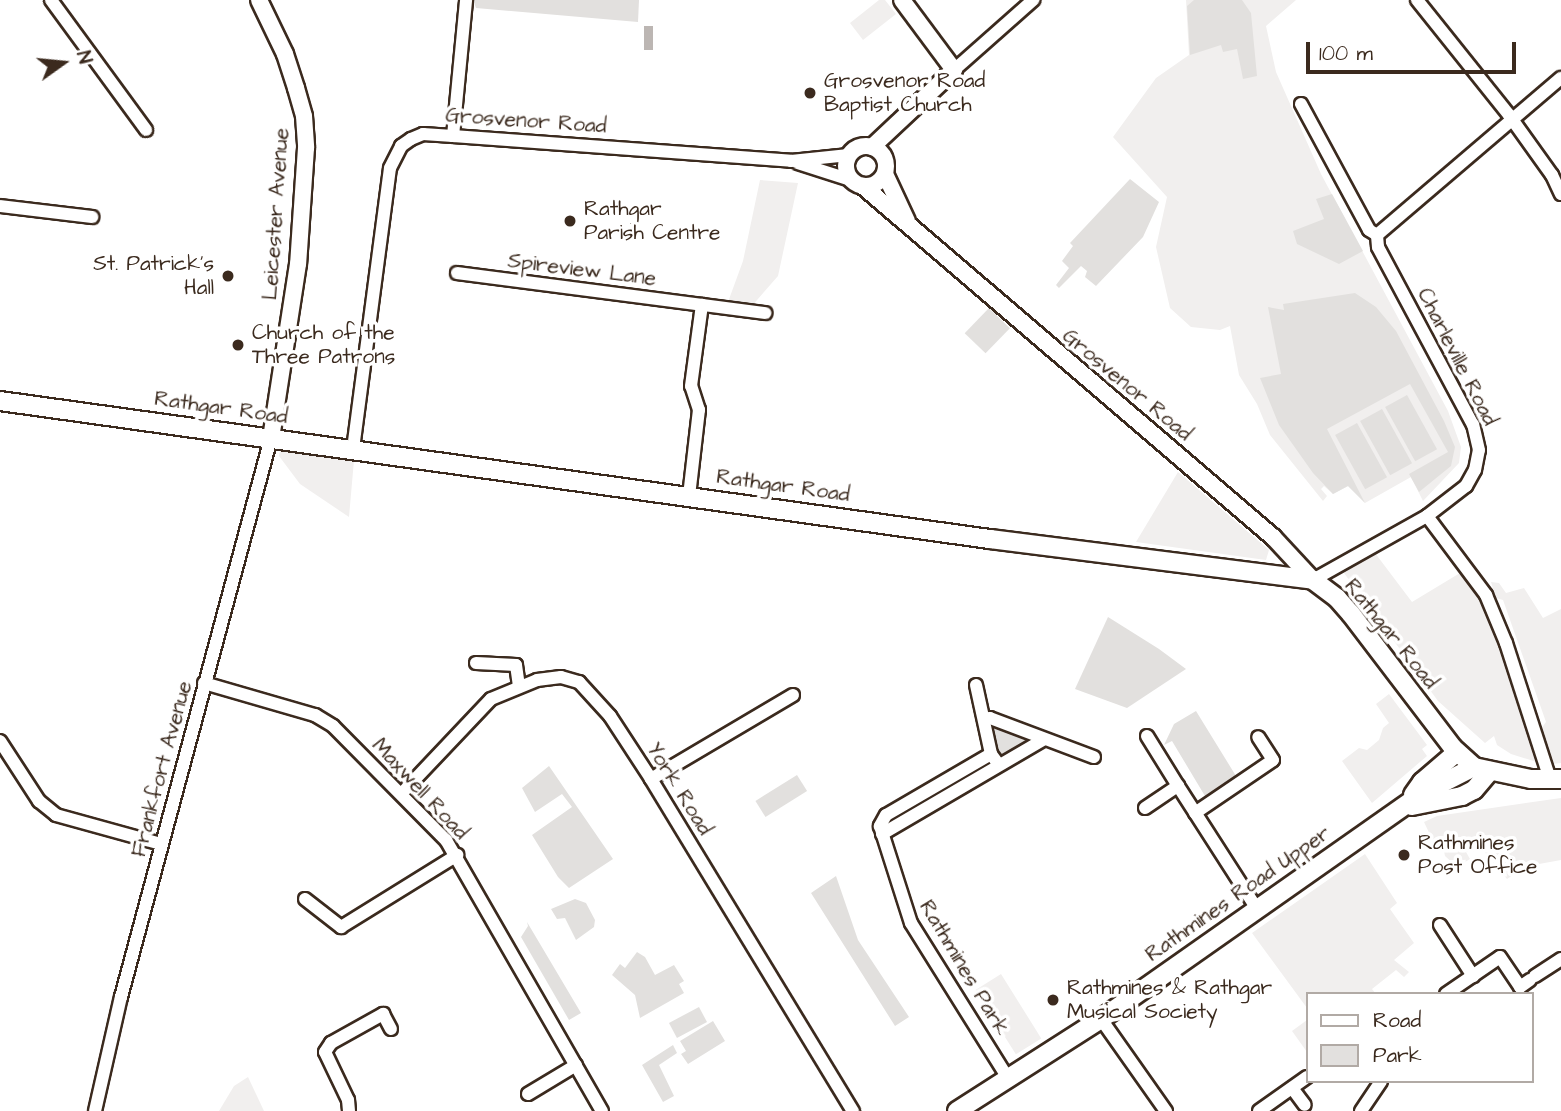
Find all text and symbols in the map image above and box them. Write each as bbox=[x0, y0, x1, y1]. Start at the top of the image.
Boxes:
north arrow bbox=[28, 28, 98, 98]
scale bar bbox=[1309, 28, 1519, 72]
text: 100 m bbox=[1319, 39, 1373, 68]
text: N bbox=[69, 48, 98, 67]
place label: Grosvenor Road Baptist Church bbox=[824, 68, 985, 118]
marker: Grosvenor Road Baptist Church bbox=[802, 85, 818, 101]
street label: Grosvenor Road bbox=[445, 103, 607, 139]
street label: Leicester Avenue bbox=[257, 127, 295, 301]
place label: Rathgar Parish Centre bbox=[584, 196, 720, 246]
marker: Rathgar Parish Centre bbox=[562, 213, 578, 229]
street label: Spireview Lane bbox=[506, 248, 658, 292]
place label: St. Patrick's Hall bbox=[93, 251, 214, 301]
marker: St. Patrick's Hall bbox=[220, 268, 236, 284]
street label: Charleville Road bbox=[1412, 284, 1502, 430]
place label: Church of the Three Patrons bbox=[252, 320, 395, 370]
street label: Grosvenor Road bbox=[1057, 324, 1197, 446]
marker: Church of the Three Patrons bbox=[230, 337, 246, 353]
street label: Rathgar Road bbox=[153, 386, 289, 430]
street label: Rathgar Road bbox=[715, 464, 851, 508]
street label: Rathgar Road bbox=[1339, 574, 1443, 694]
street label: Frankfort Avenue bbox=[126, 678, 198, 860]
street label: Maxwell Road bbox=[367, 733, 473, 845]
street label: York Road bbox=[641, 738, 717, 840]
street label: Rathmines Road Upper bbox=[1141, 821, 1335, 967]
place label: Rathmines Post Office bbox=[1418, 830, 1537, 880]
marker: Rathmines Post Office bbox=[1396, 847, 1412, 863]
street label: Rathmines Park bbox=[914, 896, 1014, 1040]
place label: Rathmines & Rathgar Musical Society bbox=[1067, 975, 1272, 1025]
marker: Rathmines & Rathgar Musical Society bbox=[1045, 992, 1061, 1008]
legend bbox=[1306, 992, 1533, 1083]
text: Road bbox=[1373, 1006, 1421, 1035]
text: Park bbox=[1373, 1041, 1422, 1070]

